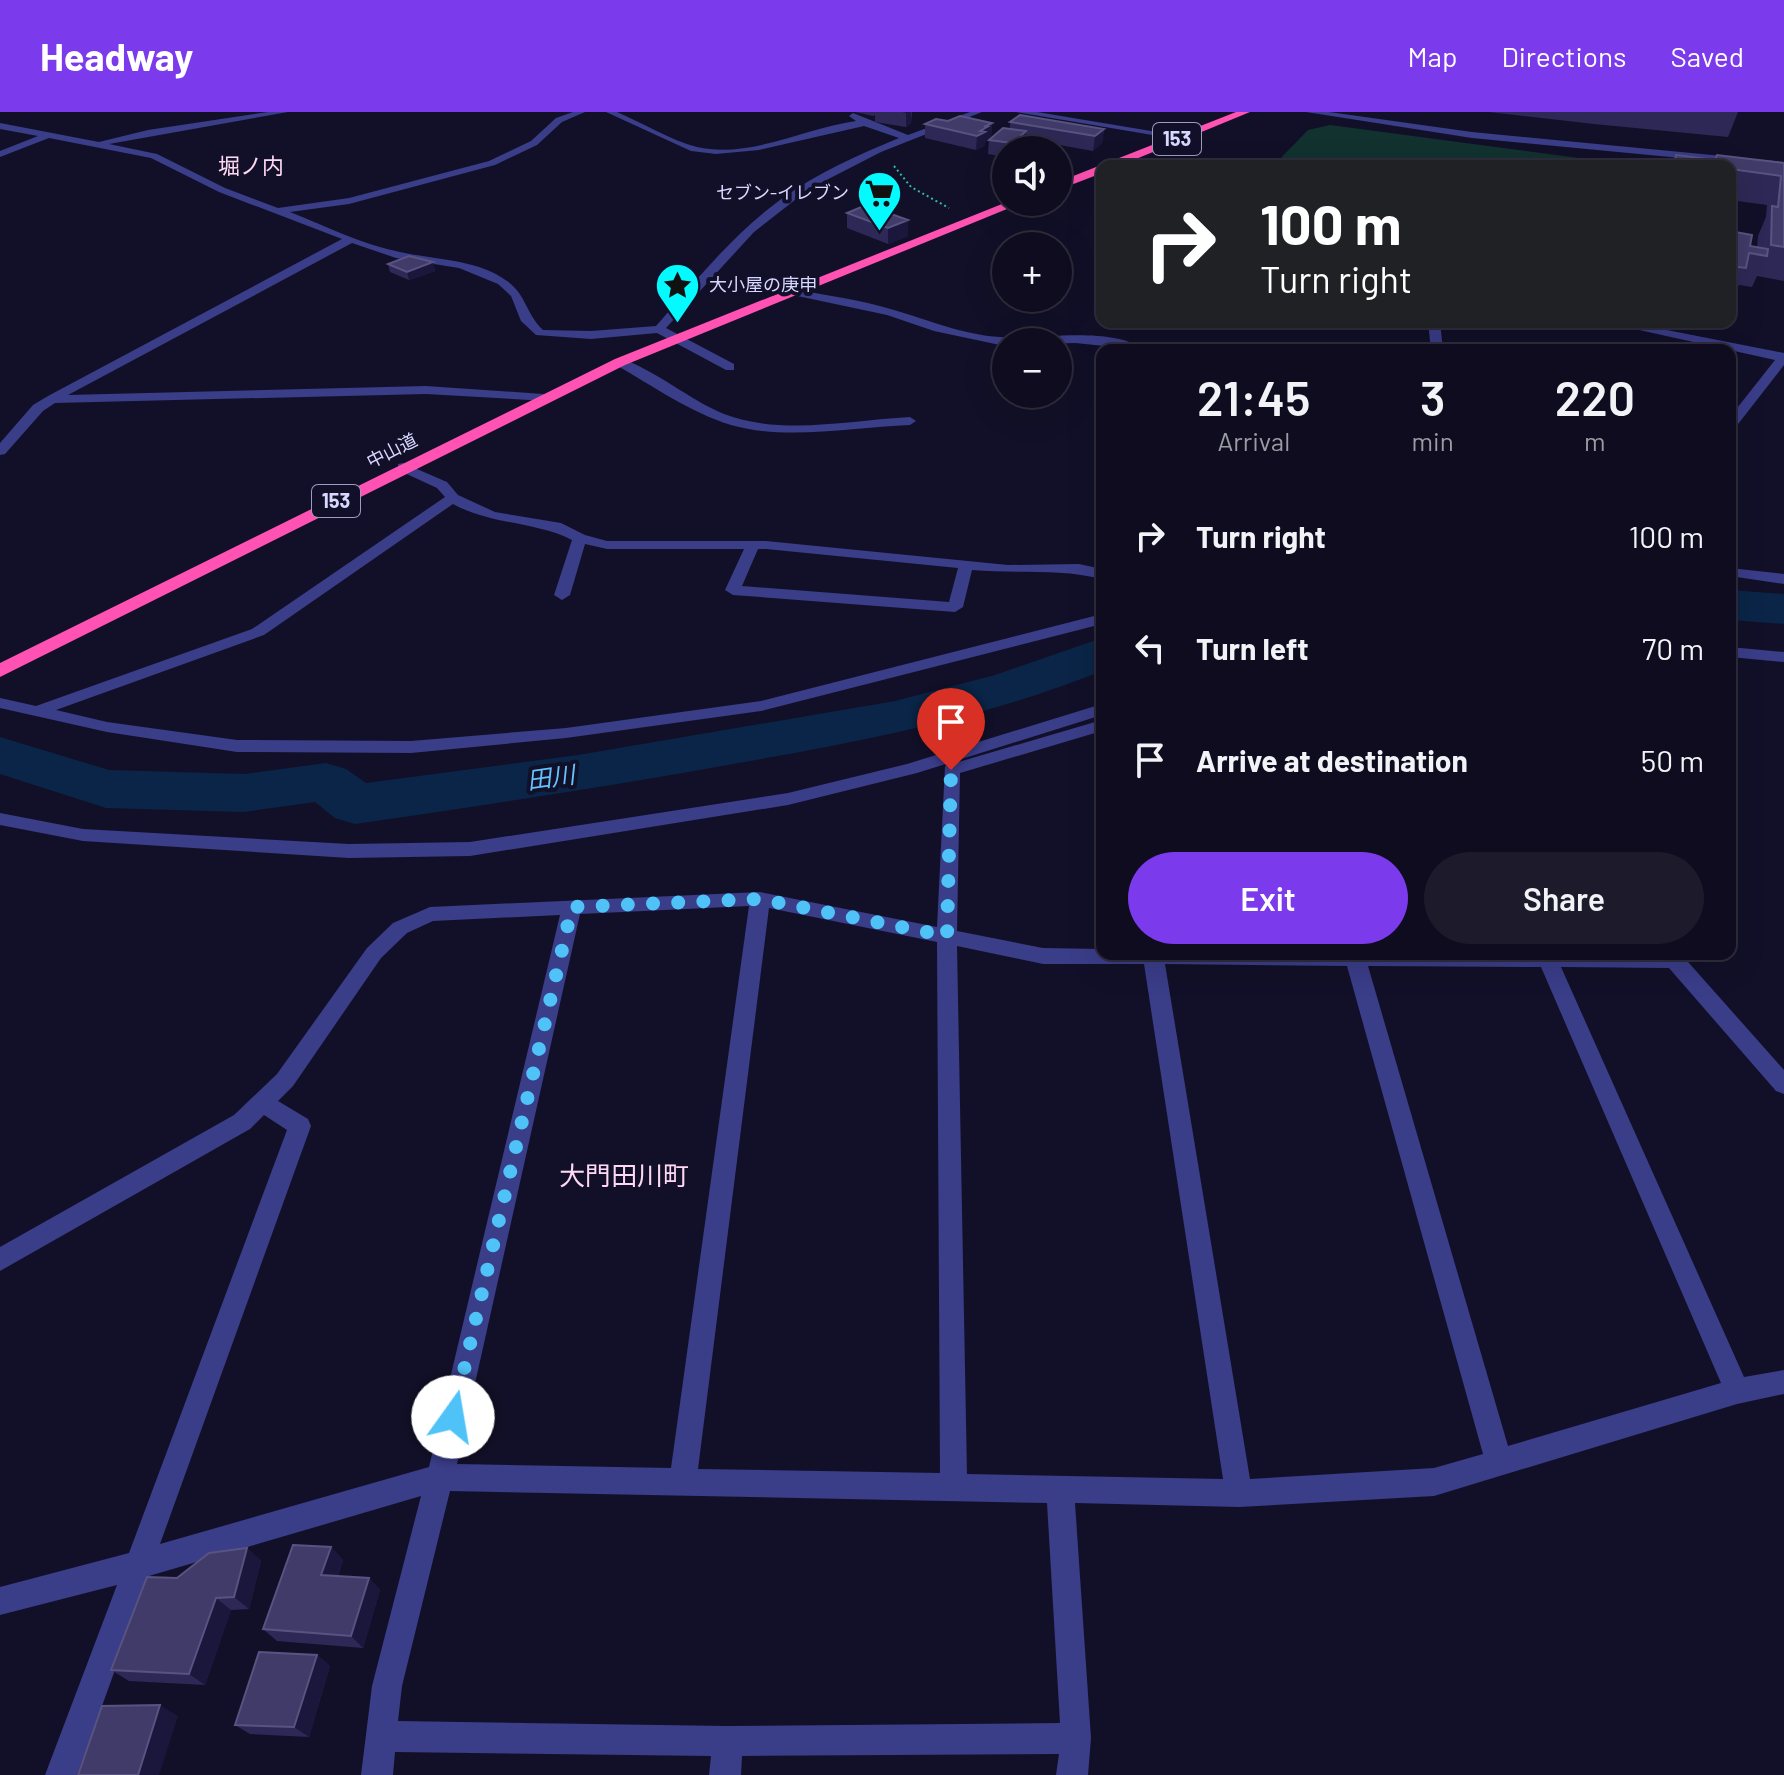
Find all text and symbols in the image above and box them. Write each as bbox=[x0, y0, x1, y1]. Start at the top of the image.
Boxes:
text: Headway bbox=[40, 33, 193, 79]
text: Map bbox=[1408, 39, 1457, 73]
text: Directions bbox=[1501, 39, 1627, 73]
text: Saved bbox=[1671, 39, 1744, 73]
road number: 153 bbox=[1153, 123, 1201, 155]
map controls bbox=[992, 136, 1072, 408]
button: sound bbox=[992, 136, 1072, 216]
district label: 堀ノ内 bbox=[218, 152, 284, 178]
supermarket icon: セブン-イレブン bbox=[856, 169, 904, 232]
place label: セブン-イレブン bbox=[716, 181, 849, 203]
text: 100 m bbox=[1260, 189, 1402, 256]
icon: right bbox=[1128, 192, 1232, 296]
button: + bbox=[992, 232, 1072, 312]
text: Turn right bbox=[1260, 257, 1412, 300]
place icon: 大小屋の庚申 bbox=[654, 261, 702, 324]
place label: 大小屋の庚申 bbox=[709, 273, 817, 295]
button: − bbox=[992, 328, 1072, 408]
text: 21:45 bbox=[1197, 368, 1311, 426]
text: 3 bbox=[1420, 368, 1445, 426]
text: 220 bbox=[1555, 368, 1635, 426]
text: Arrival bbox=[1217, 425, 1290, 456]
text: min bbox=[1412, 425, 1454, 456]
text: m bbox=[1584, 425, 1606, 456]
street label: 中山道 bbox=[362, 428, 421, 472]
road number: 153 bbox=[312, 485, 360, 517]
icon: right bbox=[1128, 514, 1172, 558]
text: Turn right bbox=[1196, 518, 1326, 554]
text: 100 m bbox=[1629, 518, 1704, 554]
icon: left bbox=[1128, 626, 1172, 670]
text: Turn left bbox=[1196, 630, 1309, 666]
text: 70 m bbox=[1642, 630, 1704, 666]
pin bbox=[917, 688, 985, 770]
icon: arrive bbox=[929, 700, 973, 744]
icon: arrive bbox=[1128, 738, 1172, 782]
text: Arrive at destination bbox=[1196, 742, 1468, 778]
text: 50 m bbox=[1641, 742, 1704, 778]
water label: 田川 bbox=[525, 758, 580, 794]
button: Exit bbox=[1128, 852, 1408, 944]
button: Share bbox=[1424, 852, 1704, 944]
district label: 大門田川町 bbox=[559, 1159, 689, 1190]
position arrow bbox=[411, 1375, 495, 1459]

